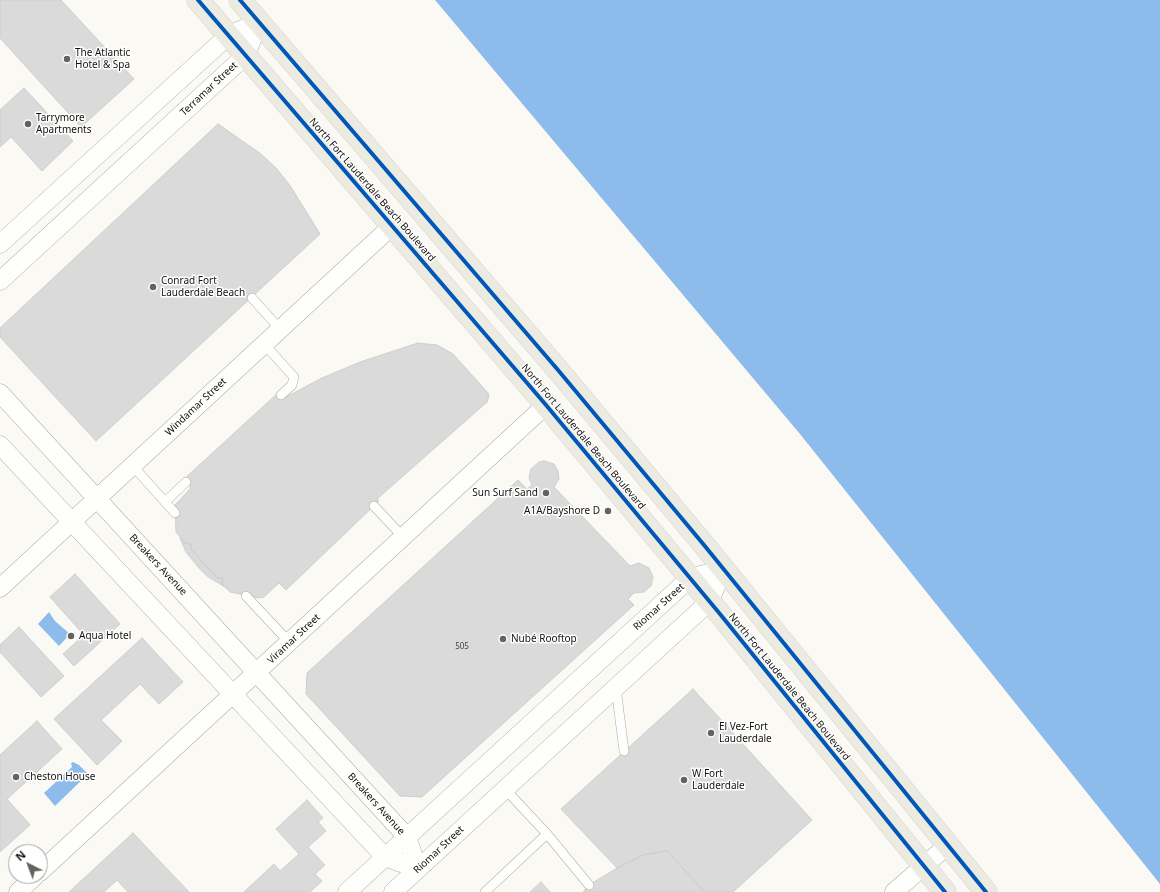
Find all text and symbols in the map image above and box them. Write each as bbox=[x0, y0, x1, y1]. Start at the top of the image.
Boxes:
place label: The Atlantic Hotel & Spa bbox=[75, 47, 130, 70]
marker: The Atlantic Hotel & Spa bbox=[62, 54, 72, 64]
street label: Terramar Street bbox=[178, 59, 240, 119]
place label: Tarrymore Apartments bbox=[36, 112, 91, 136]
street label: North Fort Lauderdale Beach Boulevard bbox=[306, 116, 438, 264]
marker: Tarrymore Apartments bbox=[23, 119, 33, 129]
place label: Conrad Fort Lauderdale Beach bbox=[161, 275, 245, 298]
marker: Conrad Fort Lauderdale Beach bbox=[148, 282, 158, 292]
street label: North Fort Lauderdale Beach Boulevard bbox=[519, 362, 647, 512]
street label: Windamar Street bbox=[163, 376, 229, 438]
place label: Sun Surf Sand bbox=[472, 487, 538, 499]
marker: Sun Surf Sand bbox=[541, 488, 551, 498]
place label: A1A/Bayshore D bbox=[524, 505, 600, 517]
marker: A1A/Bayshore D bbox=[603, 506, 613, 516]
street label: Breakers Avenue bbox=[127, 532, 189, 598]
street label: Riomar Street bbox=[631, 581, 687, 633]
street label: North Fort Lauderdale Beach Boulevard bbox=[726, 611, 852, 763]
street label: Viramar Street bbox=[265, 612, 323, 666]
place label: Aqua Hotel bbox=[79, 630, 131, 642]
marker: Aqua Hotel bbox=[66, 631, 76, 641]
place label: Nubé Rooftop bbox=[511, 633, 577, 645]
marker: Nubé Rooftop bbox=[498, 634, 508, 644]
house number: 505 bbox=[455, 642, 469, 652]
place label: El Vez-Fort Lauderdale bbox=[719, 721, 772, 744]
marker: El Vez-Fort Lauderdale bbox=[706, 728, 716, 738]
place label: W Fort Lauderdale bbox=[692, 768, 745, 792]
place label: Cheston House bbox=[24, 771, 95, 783]
street label: Breakers Avenue bbox=[345, 771, 407, 837]
marker: Cheston House bbox=[11, 772, 21, 782]
marker: W Fort Lauderdale bbox=[679, 775, 689, 785]
street label: Riomar Street bbox=[411, 824, 467, 876]
north arrow bbox=[8, 844, 48, 884]
text: N bbox=[12, 847, 29, 864]

